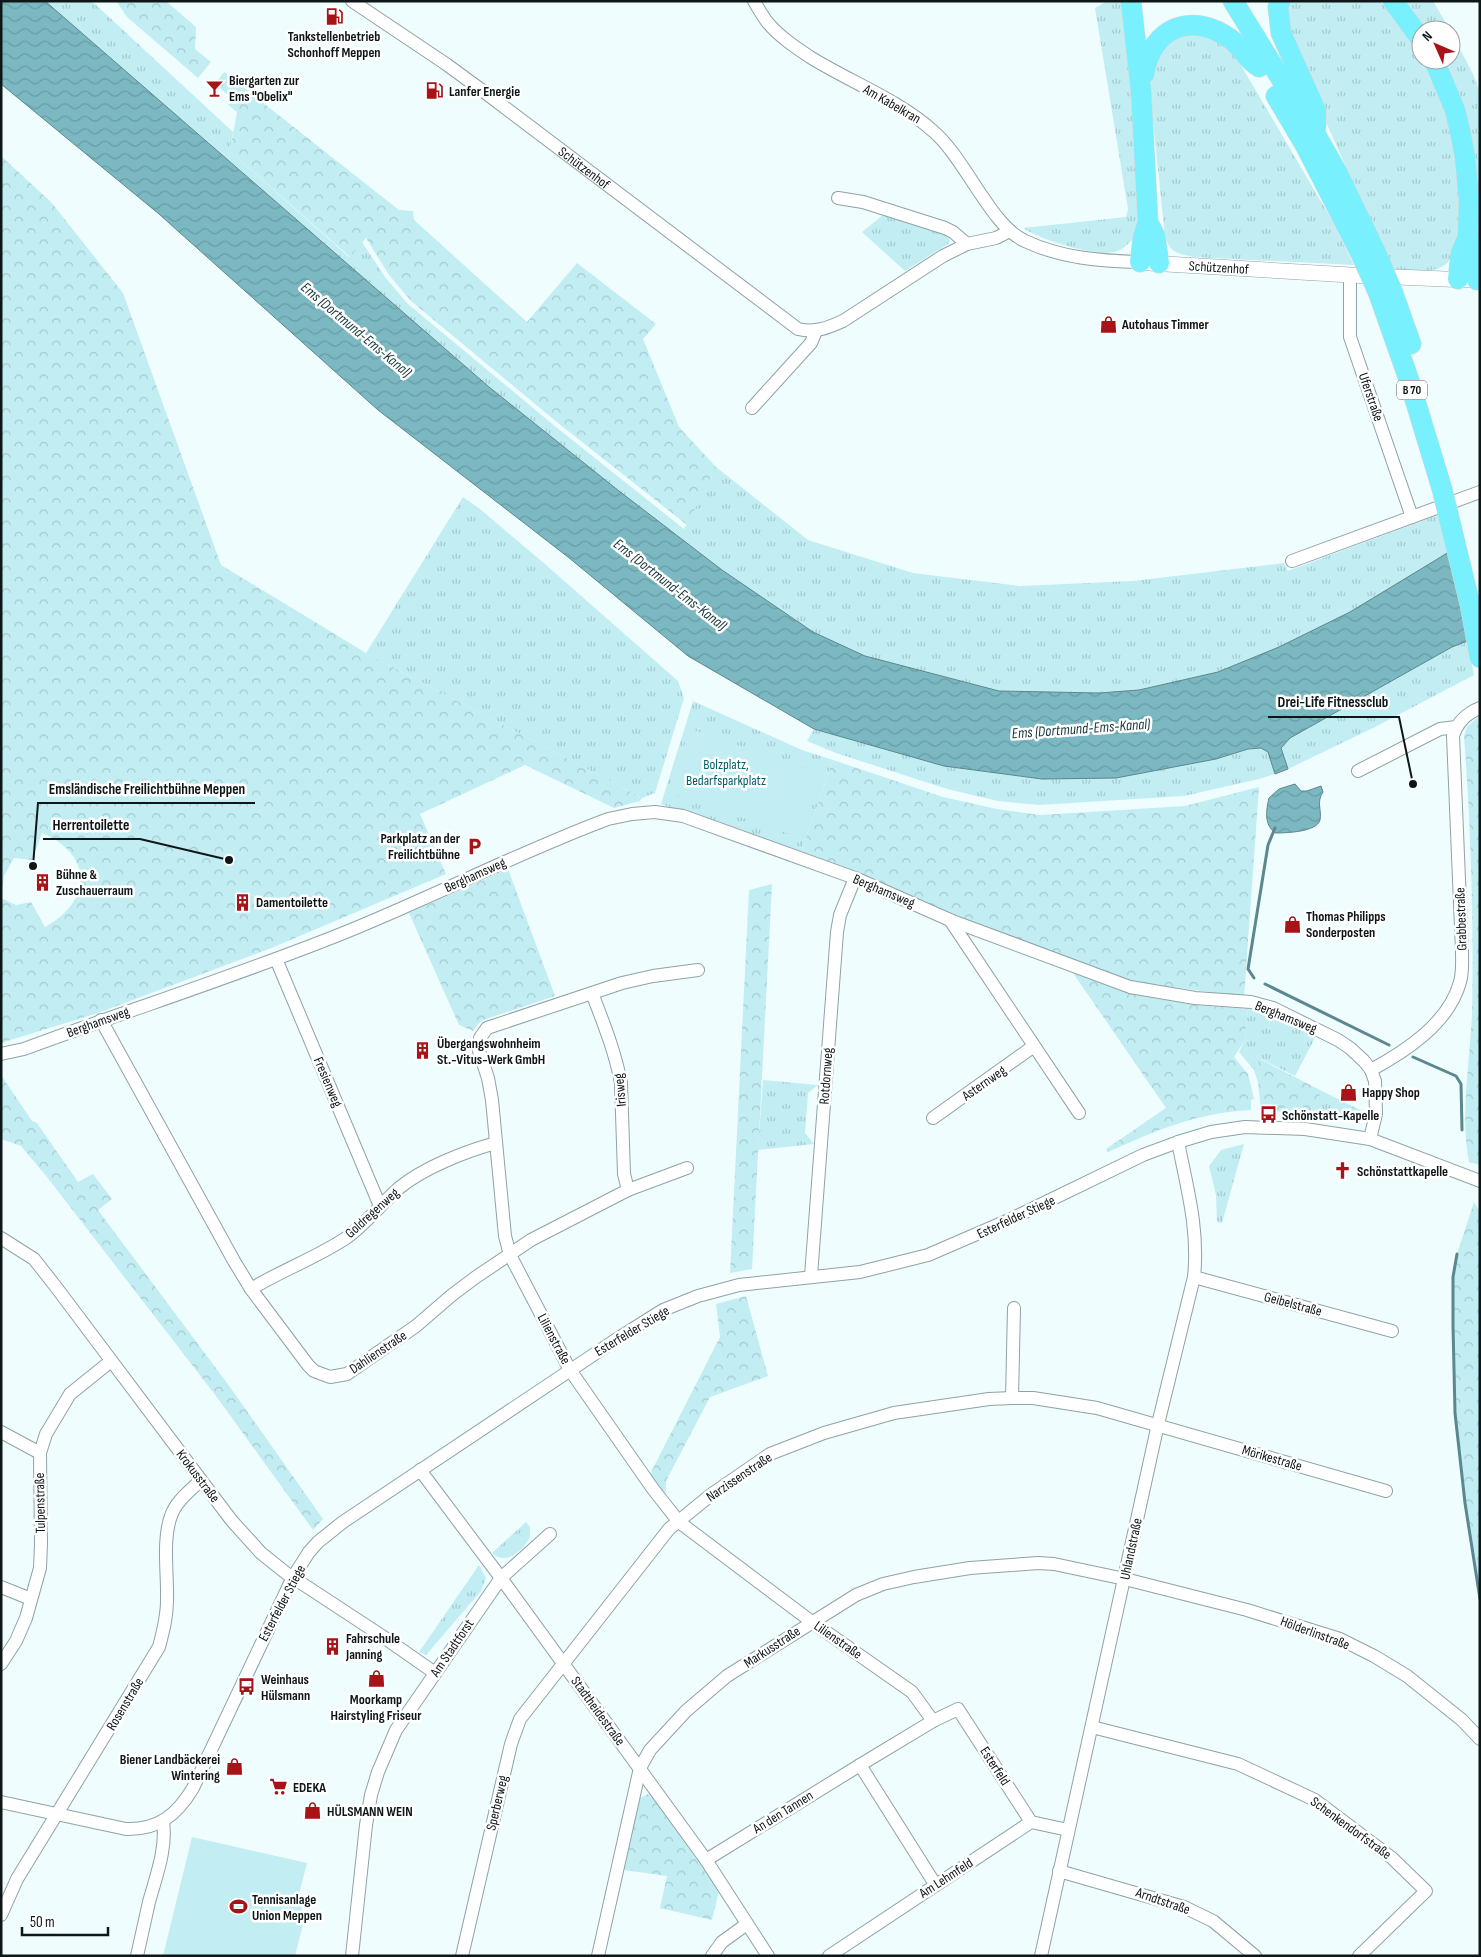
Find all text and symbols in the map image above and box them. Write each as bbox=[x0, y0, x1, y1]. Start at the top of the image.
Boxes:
fuel station icon: Tankstellenbetrieb Schonhoff Meppen bbox=[324, 6, 344, 26]
north arrow bbox=[1411, 20, 1461, 70]
place label: Tankstellenbetrieb Schonhoff Meppen bbox=[287, 28, 381, 61]
text: N bbox=[1419, 28, 1436, 45]
place label: Biergarten zur Ems "Obelix" bbox=[229, 72, 300, 105]
bar icon: Biergarten zur Ems "Obelix" bbox=[205, 78, 225, 98]
street label: Am Kabelkran bbox=[859, 80, 924, 127]
fuel station icon: Lanfer Energie bbox=[425, 81, 445, 101]
place label: Lanfer Energie bbox=[449, 83, 520, 100]
street label: Schützenhof bbox=[555, 143, 614, 193]
street label: Schützenhof bbox=[1188, 257, 1250, 278]
water label: Ems (Dortmund-Ems-Kanal) bbox=[297, 278, 416, 382]
shop icon: Autohaus Timmer bbox=[1098, 314, 1118, 334]
place label: Autohaus Timmer bbox=[1121, 316, 1210, 333]
street label: Uferstraße bbox=[1355, 371, 1387, 423]
road number: B 70 bbox=[1397, 380, 1427, 400]
water label: Ems (Dortmund-Ems-Kanal) bbox=[609, 535, 731, 636]
callout: Drei-Life Fitnessclub bbox=[1268, 687, 1399, 717]
text: Drei-Life Fitnessclub bbox=[1278, 693, 1388, 712]
water label: Ems (Dortmund-Ems-Kanal) bbox=[1011, 715, 1152, 743]
park label: Bolzplatz, Bedarfsparkplatz bbox=[686, 756, 766, 789]
callout: Emsländische Freilichtbühne Meppen bbox=[38, 773, 255, 803]
text: Emsländische Freilichtbühne Meppen bbox=[49, 780, 245, 799]
callout: Herrentoilette bbox=[43, 809, 140, 839]
text: Herrentoilette bbox=[53, 816, 129, 835]
place label: Parkplatz an der Freilichtbühne bbox=[380, 830, 461, 863]
parking icon: Parkplatz an der Freilichtbühne bbox=[464, 836, 484, 856]
street label: Berghamsweg bbox=[442, 854, 509, 896]
place label: Bühne & Zuschauerraum bbox=[56, 866, 133, 899]
street label: Berghamsweg bbox=[851, 870, 918, 912]
building icon: Bühne & Zuschauerraum bbox=[32, 872, 52, 892]
street label: Grabbestraße bbox=[1451, 887, 1471, 951]
building icon: Damentoilette bbox=[232, 892, 252, 912]
place label: Damentoilette bbox=[256, 894, 328, 911]
place label: Thomas Philipps Sonderposten bbox=[1306, 908, 1386, 941]
shop icon: Thomas Philipps Sonderposten bbox=[1282, 914, 1302, 934]
street label: Berghamsweg bbox=[1252, 997, 1320, 1037]
street label: Berghamsweg bbox=[64, 1003, 132, 1041]
place label: Übergangswohnheim St.-Vitus-Werk GmbH bbox=[437, 1035, 545, 1068]
building icon: Übergangswohnheim St.-Vitus-Werk GmbH bbox=[413, 1041, 433, 1061]
street label: Rotdornweg bbox=[816, 1047, 836, 1105]
street label: Fresienweg bbox=[310, 1054, 346, 1110]
street label: Asternweg bbox=[958, 1062, 1010, 1105]
street label: Irisweg bbox=[610, 1072, 630, 1107]
shop icon: Happy Shop bbox=[1338, 1082, 1358, 1102]
place label: Happy Shop bbox=[1362, 1084, 1420, 1101]
bus stop icon: Schönstatt-Kapelle bbox=[1258, 1105, 1278, 1125]
place label: Schönstatt-Kapelle bbox=[1282, 1107, 1379, 1124]
church icon: Schönstattkapelle bbox=[1333, 1161, 1353, 1181]
place label: Schönstattkapelle bbox=[1357, 1163, 1448, 1180]
street label: Goldregenweg bbox=[341, 1184, 403, 1242]
street label: Esterfelder Stiege bbox=[974, 1192, 1058, 1242]
street label: Geibelstraße bbox=[1262, 1288, 1324, 1320]
street label: Esterfelder Stiege bbox=[592, 1302, 672, 1360]
street label: Lilienstraße bbox=[534, 1311, 574, 1367]
street label: Dahlienstraße bbox=[346, 1327, 410, 1377]
street label: Mörikestraße bbox=[1240, 1441, 1304, 1475]
street label: Krokusstraße bbox=[173, 1446, 223, 1506]
street label: Narzissenstraße bbox=[703, 1449, 775, 1505]
street label: Tulpenstraße bbox=[31, 1473, 49, 1533]
street label: Uhlandstraße bbox=[1116, 1517, 1146, 1581]
street label: Esterfelder Stiege bbox=[255, 1562, 309, 1644]
street label: Hölderlinstraße bbox=[1278, 1613, 1352, 1653]
street label: Am Stadtforst bbox=[426, 1616, 477, 1681]
street label: Lilienstraße bbox=[811, 1617, 865, 1663]
street label: Markusstraße bbox=[741, 1622, 803, 1672]
place label: Fahrschule Janning bbox=[345, 1630, 400, 1663]
building icon: Fahrschule Janning bbox=[322, 1636, 342, 1656]
shop icon: Moorkamp Hairstyling Friseur bbox=[366, 1669, 386, 1689]
place label: Weinhaus Hülsmann bbox=[261, 1671, 310, 1704]
street label: Stadtheidestraße bbox=[567, 1673, 629, 1749]
street label: Rosenstraße bbox=[103, 1674, 147, 1734]
bus stop icon: Weinhaus Hülsmann bbox=[237, 1677, 257, 1697]
place label: Moorkamp Hairstyling Friseur bbox=[330, 1691, 422, 1724]
street label: Esterfeld bbox=[976, 1744, 1014, 1789]
place label: Biener Landbäckerei Wintering bbox=[120, 1751, 220, 1784]
shop icon: Biener Landbäckerei Wintering bbox=[224, 1757, 244, 1777]
street label: Sperberweg bbox=[482, 1773, 512, 1832]
supermarket icon: EDEKA bbox=[269, 1777, 289, 1797]
place label: EDEKA bbox=[293, 1779, 326, 1796]
street label: An den Tannen bbox=[749, 1787, 816, 1838]
street label: Schenkendorfstraße bbox=[1307, 1793, 1395, 1863]
shop icon: HÜLSMANN WEIN bbox=[303, 1801, 323, 1821]
place label: HÜLSMANN WEIN bbox=[327, 1803, 413, 1820]
street label: Am Lehmfeld bbox=[915, 1854, 976, 1902]
street label: Arndtstraße bbox=[1133, 1883, 1192, 1918]
place label: Tennisanlage Union Meppen bbox=[252, 1891, 322, 1924]
sports icon: Tennisanlage Union Meppen bbox=[228, 1897, 248, 1917]
scale bar bbox=[22, 1904, 109, 1936]
text: 50 m bbox=[30, 1913, 55, 1932]

